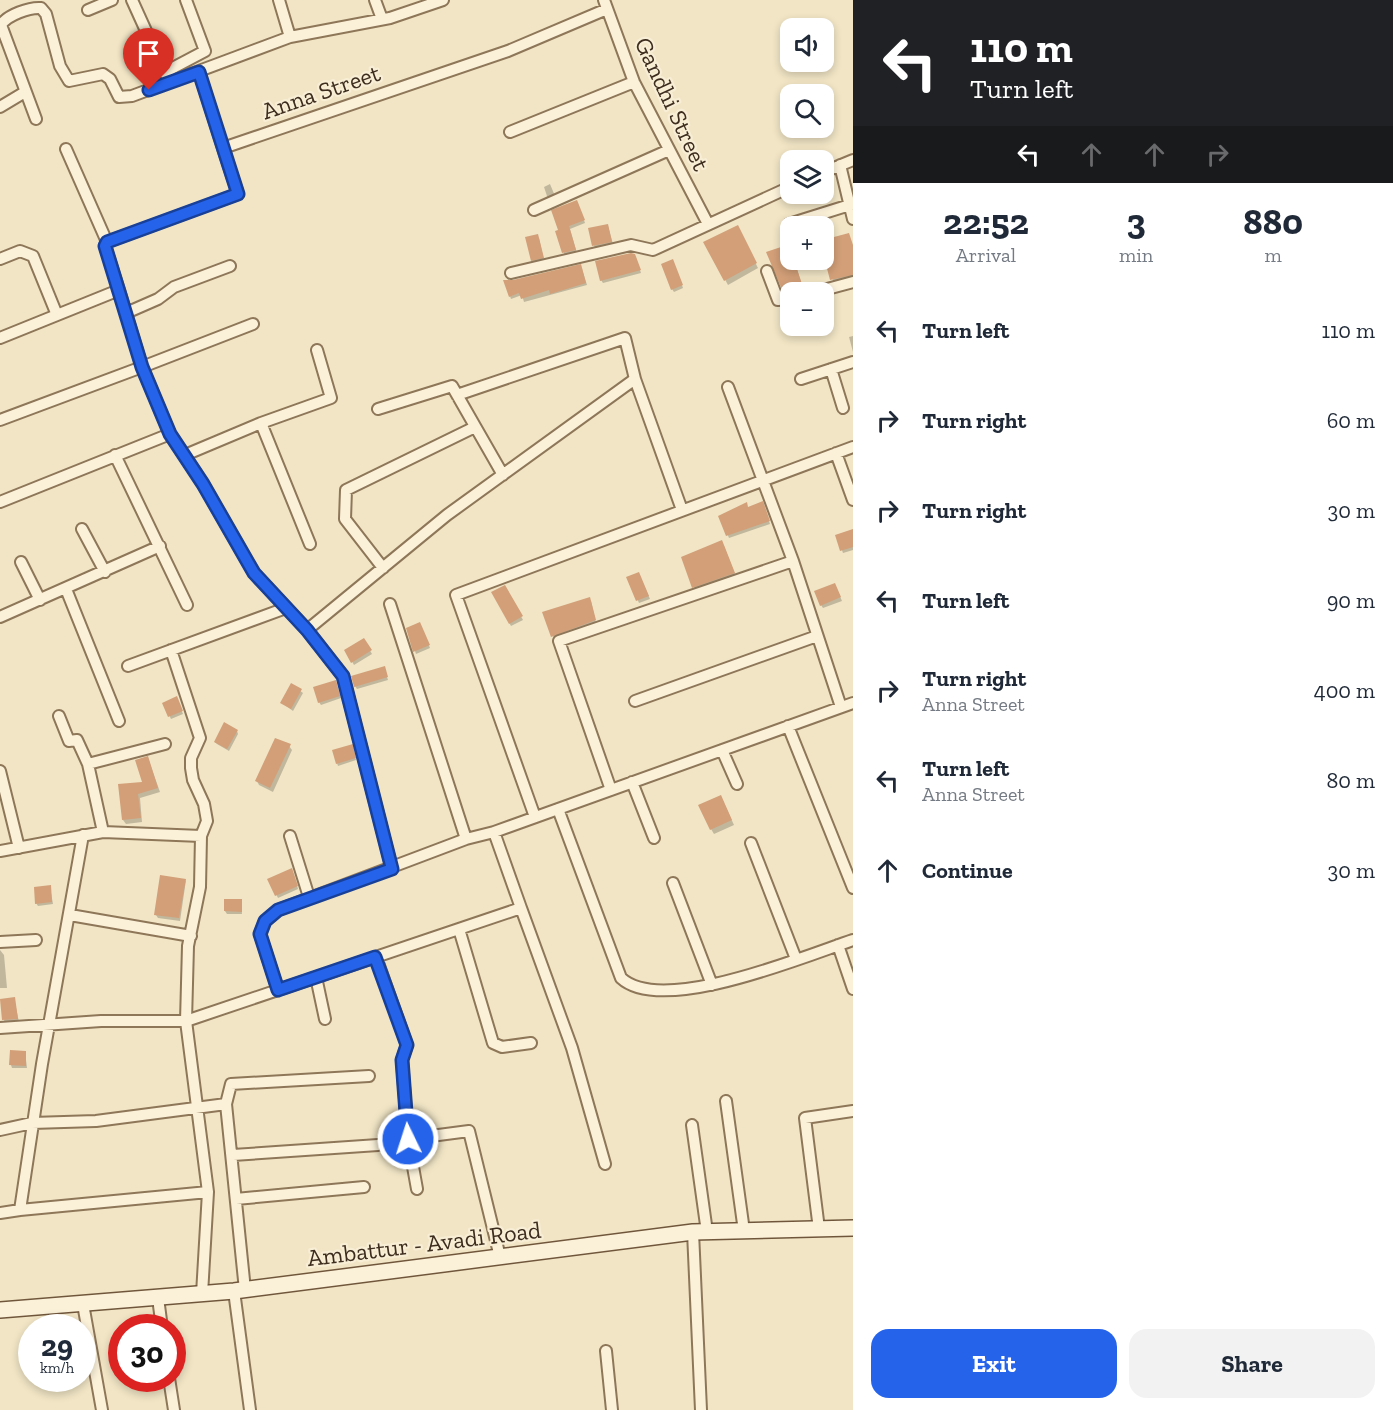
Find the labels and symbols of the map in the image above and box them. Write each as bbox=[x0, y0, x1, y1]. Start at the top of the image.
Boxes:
pin bbox=[123, 28, 174, 90]
street label: Gandhi Street bbox=[629, 32, 716, 175]
street label: Anna Street bbox=[258, 58, 384, 125]
position arrow bbox=[376, 1107, 440, 1171]
street label: Ambattur - Avadi Road bbox=[305, 1215, 543, 1272]
speed limit sign: 30 bbox=[108, 1314, 186, 1392]

